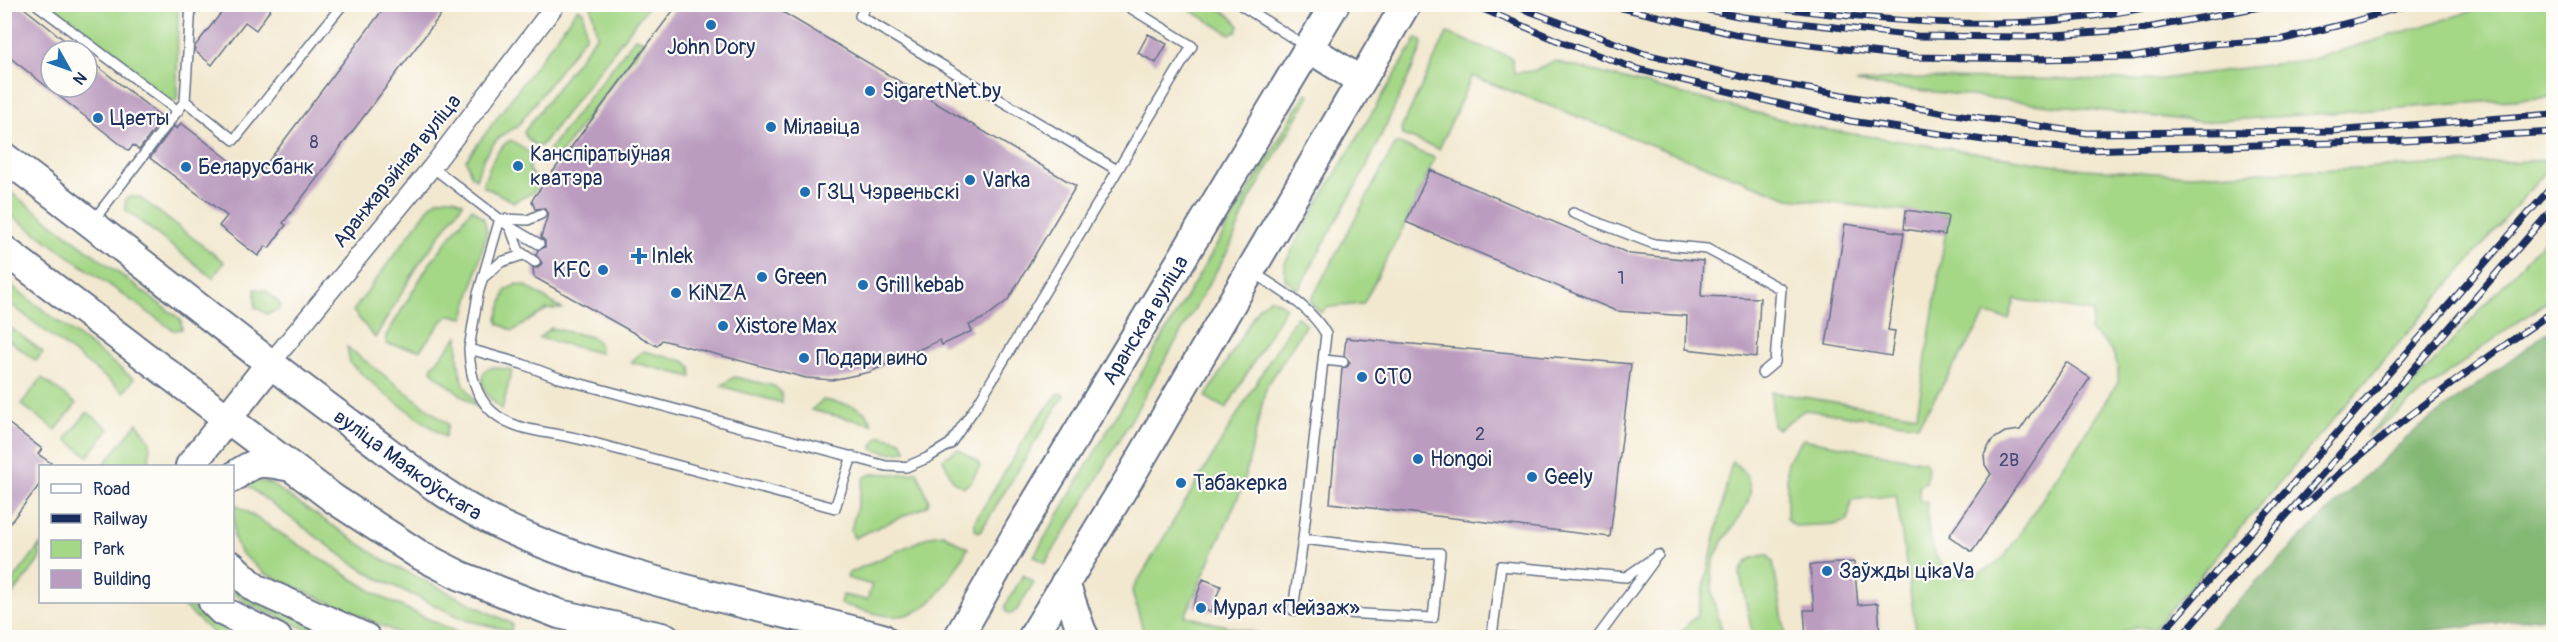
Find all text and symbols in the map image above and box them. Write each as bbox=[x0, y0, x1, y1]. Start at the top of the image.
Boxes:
marker: John Dory bbox=[704, 18, 718, 32]
place label: John Dory bbox=[667, 34, 755, 61]
north arrow bbox=[39, 39, 99, 99]
text: N bbox=[68, 67, 91, 89]
place label: SigaretNet.by bbox=[882, 78, 1001, 105]
marker: SigaretNet.by bbox=[863, 84, 877, 98]
street label: Аранжарэйная вуліца bbox=[327, 89, 467, 253]
place label: Цветы bbox=[110, 105, 170, 132]
marker: Цветы bbox=[91, 111, 105, 125]
place label: Мілавіца bbox=[783, 114, 860, 141]
marker: Мілавіца bbox=[764, 120, 778, 134]
house number: 8 bbox=[309, 131, 319, 154]
place label: Канспіратыўная кватэра bbox=[530, 141, 670, 192]
place label: Беларусбанк bbox=[198, 154, 315, 181]
marker: Канспіратыўная кватэра bbox=[511, 159, 525, 173]
marker: Беларусбанк bbox=[179, 160, 193, 174]
place label: Varka bbox=[982, 167, 1030, 194]
marker: Varka bbox=[963, 173, 977, 187]
place label: ГЗЦ Чэрвеньскі bbox=[817, 179, 959, 206]
marker: ГЗЦ Чэрвеньскі bbox=[798, 185, 812, 199]
place label: Inlek bbox=[651, 243, 693, 270]
marker: Inlek bbox=[632, 249, 646, 263]
street label: Аранская вуліца bbox=[1096, 250, 1194, 390]
place label: KFC bbox=[553, 257, 591, 284]
marker: KFC bbox=[596, 263, 610, 277]
place label: Green bbox=[774, 264, 827, 291]
house number: 1 bbox=[1617, 267, 1625, 290]
marker: Green bbox=[755, 270, 769, 284]
place label: Grill kebab bbox=[875, 272, 964, 299]
marker: Grill kebab bbox=[856, 278, 870, 292]
place label: KiNZA bbox=[688, 280, 747, 307]
marker: KiNZA bbox=[669, 286, 683, 300]
place label: Xistore Max bbox=[735, 313, 837, 340]
marker: Xistore Max bbox=[716, 319, 730, 333]
place label: Подари вино bbox=[816, 345, 928, 372]
marker: Подари вино bbox=[797, 351, 811, 365]
place label: СТО bbox=[1374, 364, 1412, 391]
marker: СТО bbox=[1355, 370, 1369, 384]
street label: вуліца Маякоўскага bbox=[329, 403, 487, 527]
house number: 2 bbox=[1475, 423, 1485, 446]
place label: Hongoi bbox=[1430, 446, 1492, 473]
house number: 2В bbox=[1999, 449, 2019, 472]
marker: Hongoi bbox=[1411, 452, 1425, 466]
place label: Geely bbox=[1544, 464, 1593, 491]
legend bbox=[39, 465, 234, 603]
place label: Табакерка bbox=[1193, 470, 1287, 497]
marker: Geely bbox=[1525, 470, 1539, 484]
marker: Табакерка bbox=[1174, 476, 1188, 490]
text: Road bbox=[93, 478, 130, 501]
text: Railway bbox=[93, 508, 148, 531]
text: Park bbox=[93, 538, 125, 561]
place label: Заўжды цікаVа bbox=[1839, 558, 1974, 585]
marker: Заўжды цікаVа bbox=[1820, 564, 1834, 578]
text: Building bbox=[93, 568, 151, 591]
place label: Мурал «Пейзаж» bbox=[1213, 595, 1360, 622]
marker: Мурал «Пейзаж» bbox=[1194, 601, 1208, 615]

